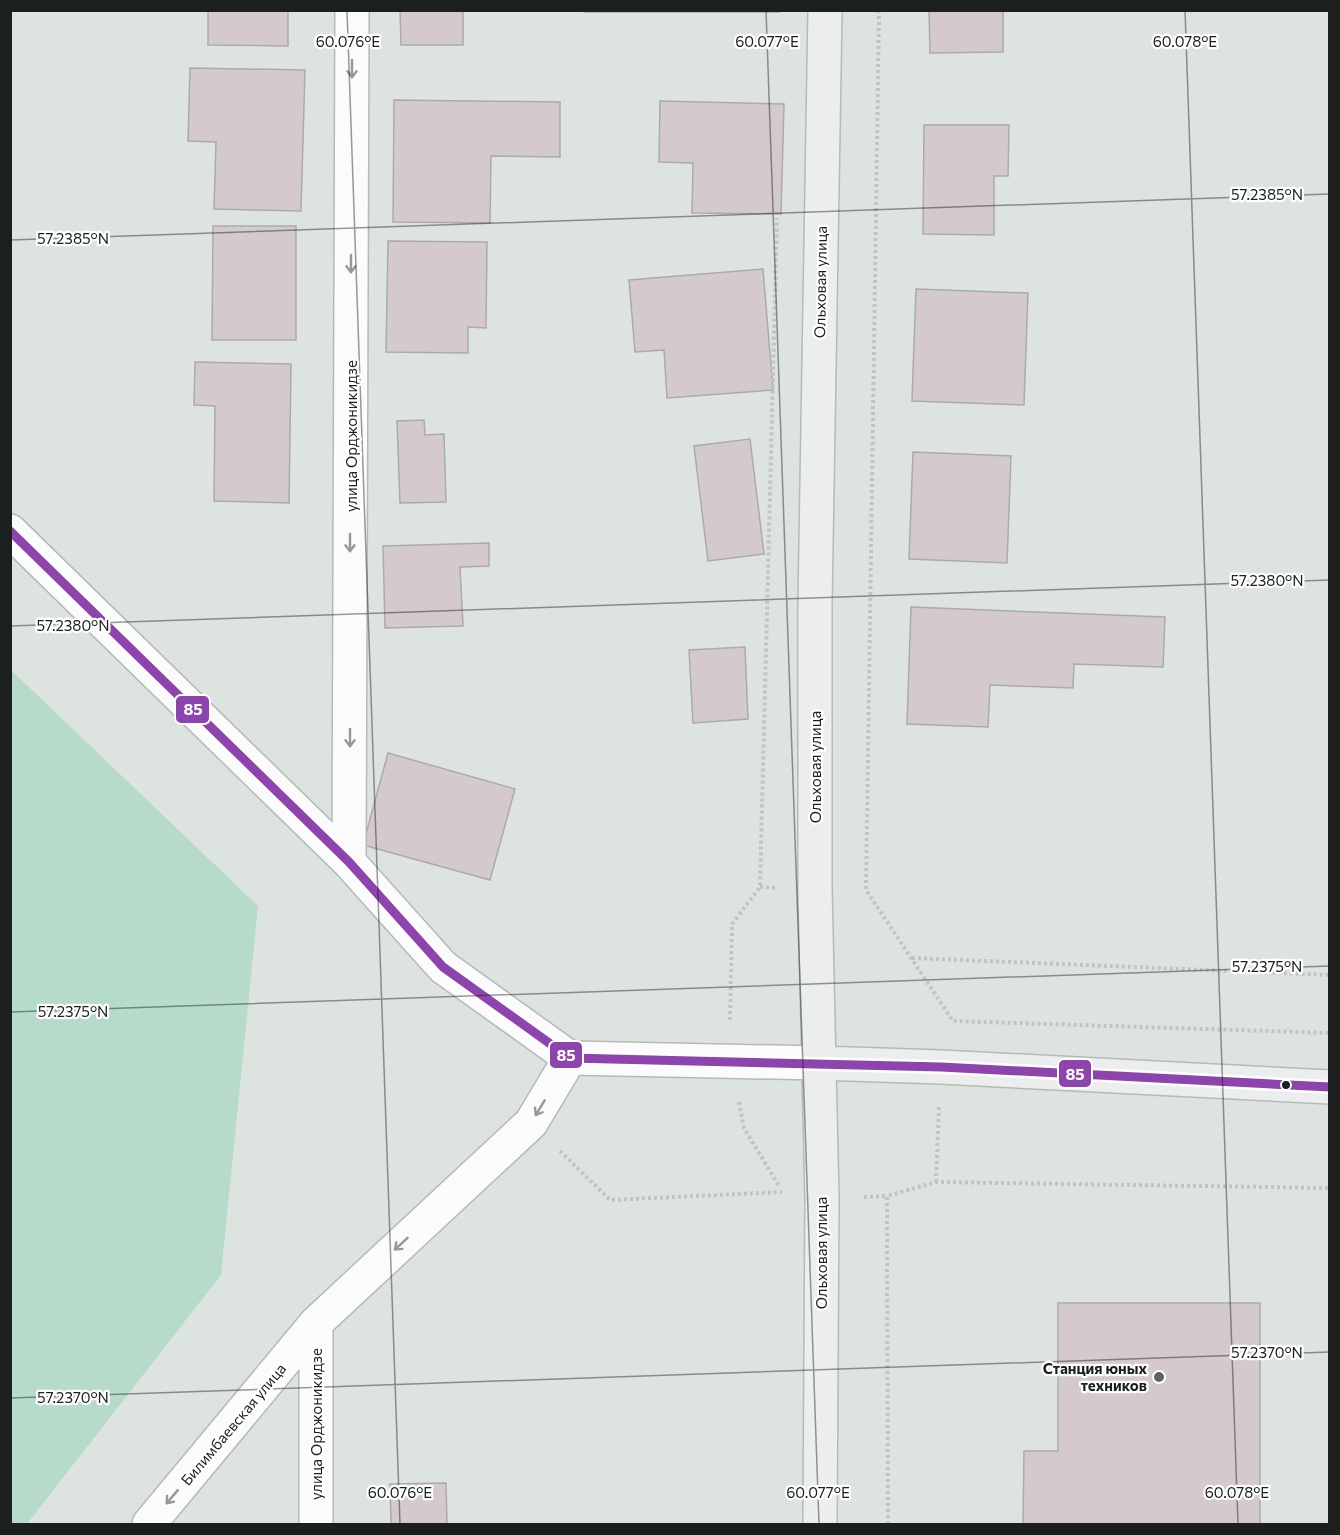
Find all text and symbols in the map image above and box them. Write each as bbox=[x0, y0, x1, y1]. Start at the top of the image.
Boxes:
text: 60.076°E bbox=[316, 32, 380, 50]
text: 60.077°E bbox=[735, 32, 799, 50]
text: 60.078°E bbox=[1153, 32, 1217, 50]
one-way arrow bbox=[346, 58, 358, 78]
text: 57.2385°N bbox=[1231, 185, 1303, 203]
street label: Ольховая улица bbox=[810, 226, 830, 338]
text: 57.2385°N bbox=[37, 229, 109, 247]
one-way arrow bbox=[345, 253, 357, 273]
street label: улица Орджоникидзе bbox=[342, 360, 360, 512]
one-way arrow bbox=[344, 532, 356, 552]
text: 57.2380°N bbox=[1230, 571, 1304, 589]
text: 57.2380°N bbox=[36, 616, 110, 634]
line badge: 85 bbox=[175, 695, 210, 724]
text: 85 bbox=[183, 699, 203, 718]
street label: Ольховая улица bbox=[806, 711, 824, 823]
one-way arrow bbox=[344, 727, 356, 747]
text: 57.2375°N bbox=[1232, 957, 1302, 975]
text: 57.2375°N bbox=[38, 1002, 108, 1020]
line badge: 85 bbox=[549, 1041, 583, 1069]
text: 85 bbox=[556, 1045, 576, 1064]
line badge: 85 bbox=[1058, 1059, 1092, 1088]
text: 85 bbox=[1065, 1064, 1085, 1083]
unlabelled marker bbox=[1280, 1079, 1292, 1091]
one-way arrow bbox=[533, 1099, 545, 1116]
street label: Ольховая улица bbox=[812, 1197, 830, 1309]
one-way arrow bbox=[393, 1237, 408, 1251]
text: 57.2370°N bbox=[1231, 1343, 1303, 1361]
street label: улица Орджоникидзе bbox=[307, 1348, 325, 1500]
street label: Билимбаевская улица bbox=[177, 1359, 289, 1489]
place label: Станция юных техников bbox=[1043, 1359, 1147, 1394]
marker: Станция юных техников bbox=[1152, 1370, 1166, 1384]
text: 57.2370°N bbox=[37, 1388, 109, 1406]
text: 60.076°E bbox=[368, 1483, 432, 1501]
text: 60.077°E bbox=[786, 1483, 850, 1501]
text: 60.078°E bbox=[1205, 1483, 1269, 1501]
one-way arrow bbox=[165, 1489, 178, 1505]

